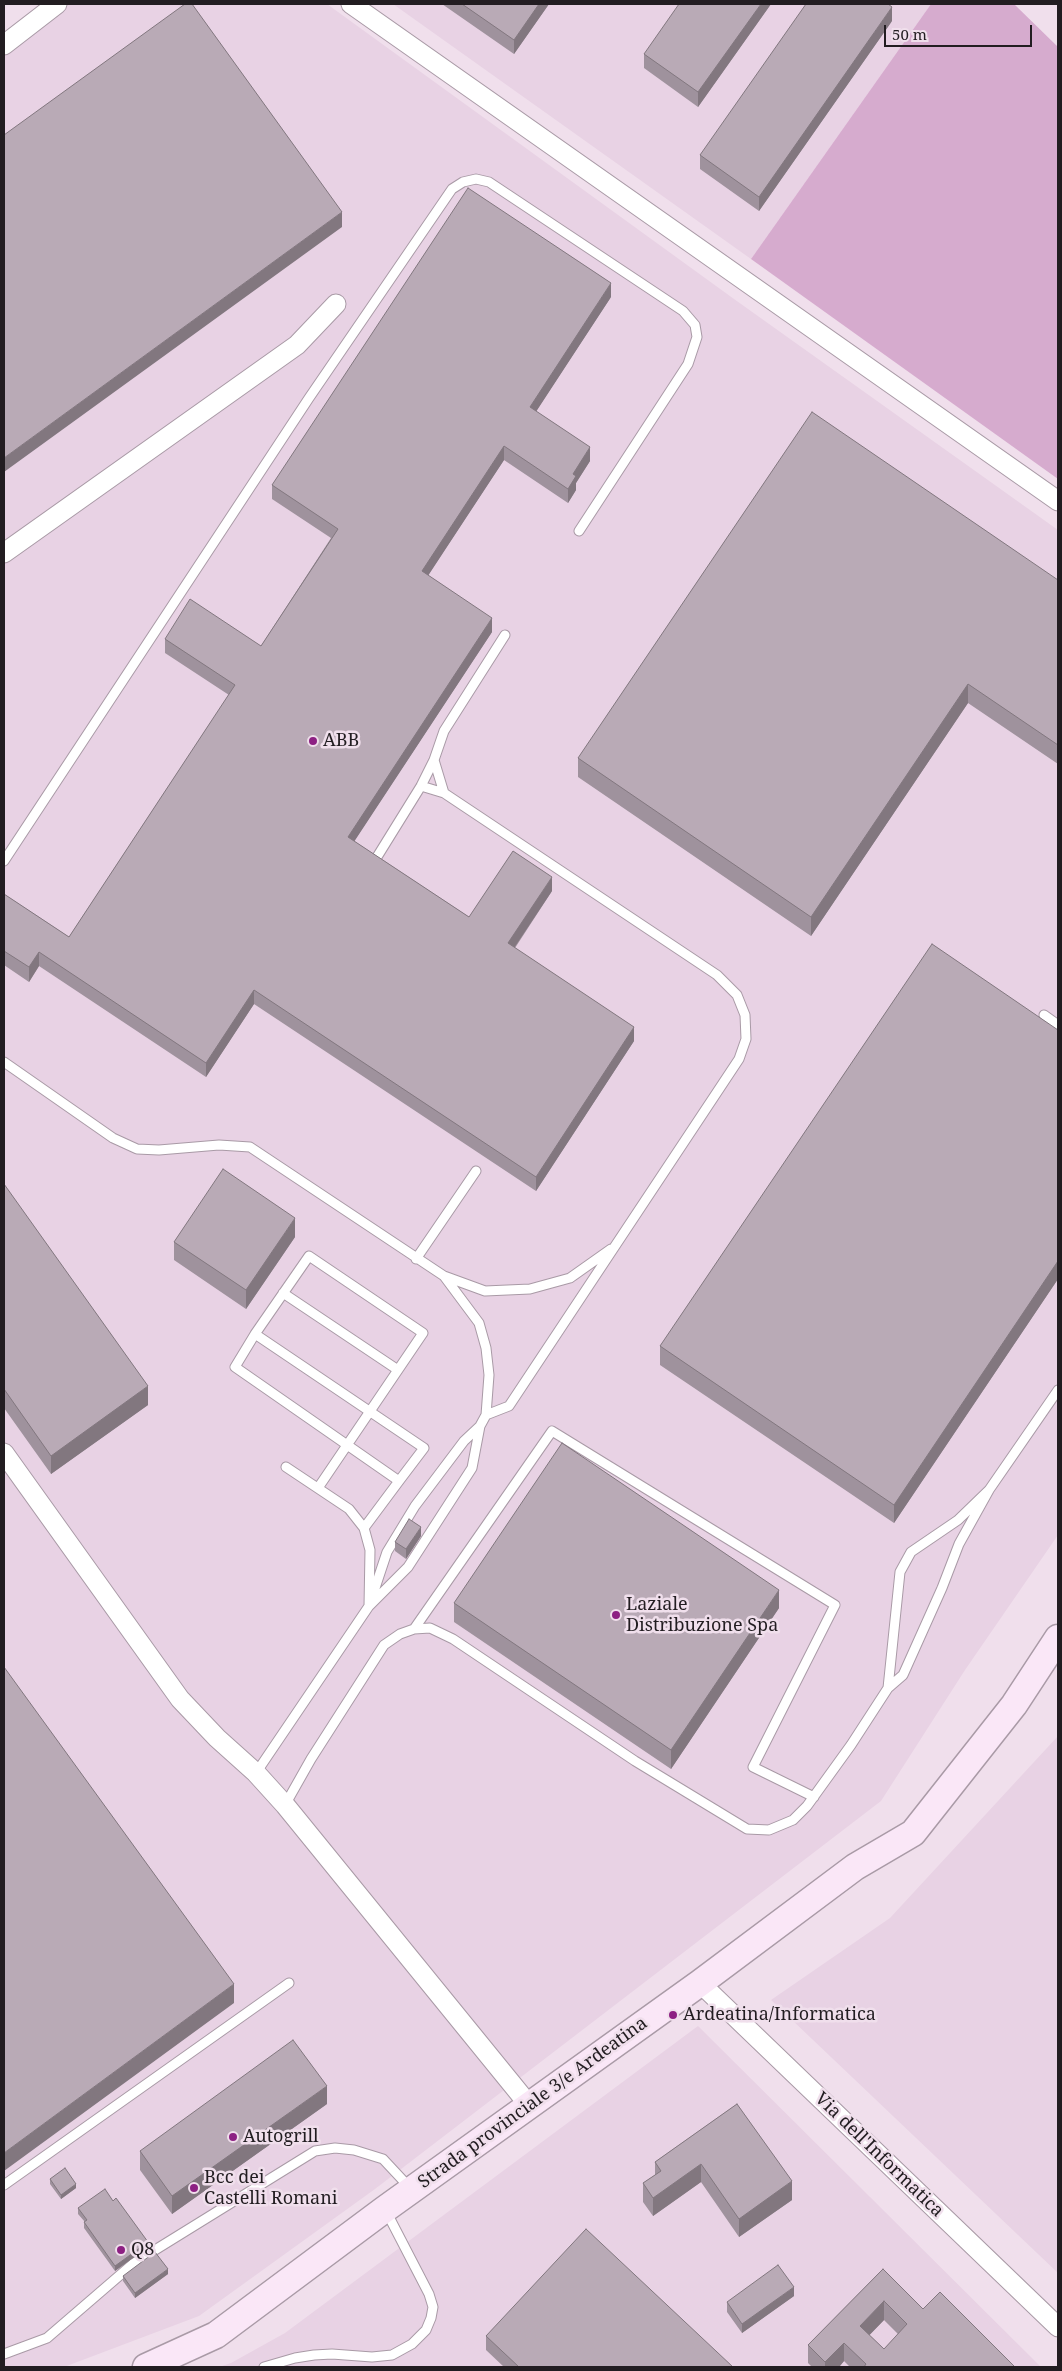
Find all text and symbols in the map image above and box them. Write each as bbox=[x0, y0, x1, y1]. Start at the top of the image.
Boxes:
scale bar bbox=[887, 15, 1034, 47]
text: 50 m bbox=[892, 24, 927, 44]
place label: ABB bbox=[323, 730, 359, 752]
marker: ABB bbox=[307, 735, 319, 747]
place label: Laziale Distribuzione Spa bbox=[626, 1594, 778, 1636]
marker: Laziale Distribuzione Spa bbox=[610, 1609, 622, 1621]
place label: Ardeatina/Informatica bbox=[683, 2004, 876, 2026]
marker: Ardeatina/Informatica bbox=[667, 2009, 679, 2021]
street label: Strada provinciale 3/e Ardeatina bbox=[414, 2013, 652, 2193]
street label: Via dell'Informatica bbox=[810, 2088, 948, 2222]
place label: Autogrill bbox=[243, 2126, 319, 2148]
marker: Autogrill bbox=[227, 2131, 239, 2143]
place label: Bcc dei Castelli Romani bbox=[204, 2167, 338, 2210]
marker: Bcc dei Castelli Romani bbox=[188, 2182, 200, 2194]
place label: Q8 bbox=[131, 2239, 154, 2261]
marker: Q8 bbox=[115, 2244, 127, 2256]

